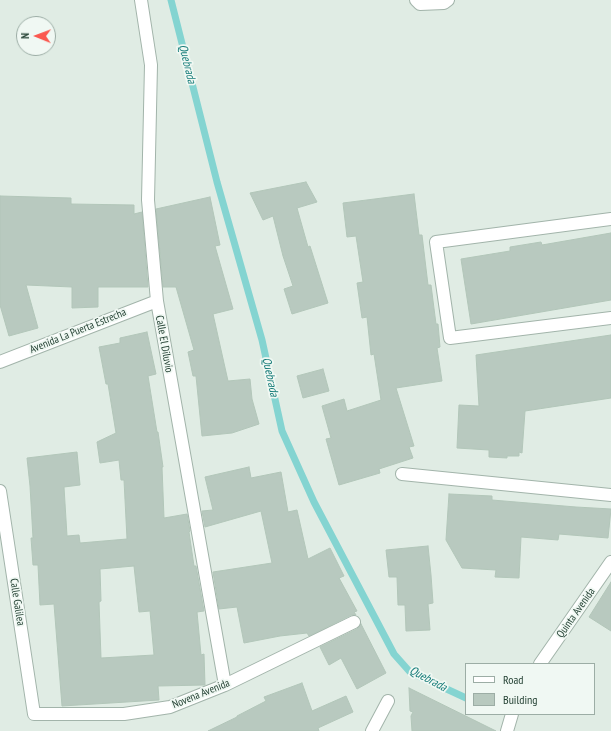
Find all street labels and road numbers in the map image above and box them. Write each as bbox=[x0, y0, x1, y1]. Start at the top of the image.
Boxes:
street label: Avenida La Puerta Estrecha bbox=[28, 306, 128, 356]
street label: Calle El Diluvio bbox=[152, 314, 176, 374]
street label: Calle Galilea bbox=[7, 577, 27, 627]
street label: Quinta Avenida bbox=[554, 586, 598, 640]
street label: Novena Avenida bbox=[170, 676, 232, 712]

